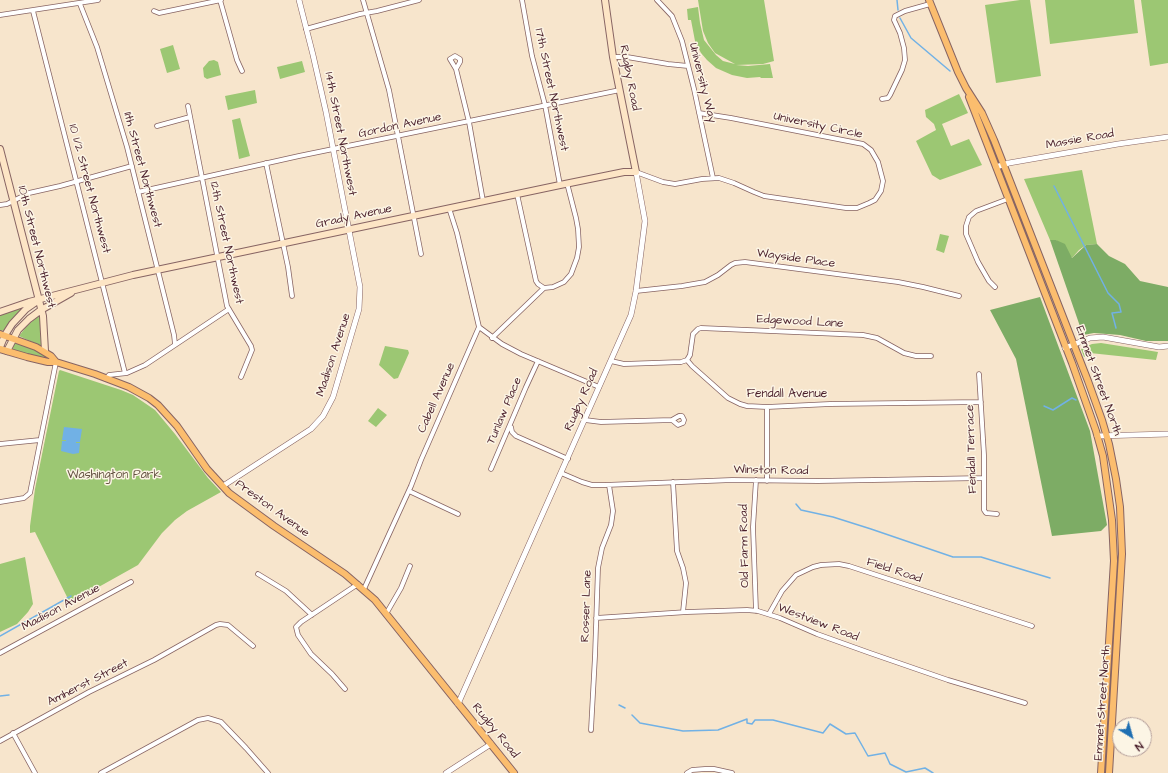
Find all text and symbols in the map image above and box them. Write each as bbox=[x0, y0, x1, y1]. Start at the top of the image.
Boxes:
street label: 17th Street Northwest bbox=[531, 27, 571, 153]
street label: University Way bbox=[685, 42, 719, 124]
street label: Rugby Road bbox=[616, 44, 642, 112]
street label: 14th Street Northwest bbox=[321, 71, 359, 197]
street label: Gordon Avenue bbox=[357, 110, 443, 142]
street label: University Circle bbox=[772, 110, 864, 142]
street label: 11th Street Northwest bbox=[120, 111, 164, 229]
street label: 10 1/2 Street Northwest bbox=[65, 123, 113, 255]
street label: Massie Road bbox=[1045, 127, 1115, 153]
street label: 12th Street Northwest bbox=[206, 181, 246, 305]
street label: 10th Street Northwest bbox=[14, 184, 58, 310]
street label: Grady Avenue bbox=[315, 202, 393, 232]
street label: Wayside Place bbox=[756, 246, 836, 272]
street label: Madison Avenue bbox=[314, 312, 354, 398]
street label: Edgewood Lane bbox=[756, 313, 844, 331]
street label: Emmet Street North bbox=[1071, 324, 1125, 438]
street label: Cabell Avenue bbox=[415, 361, 459, 435]
street label: Rugby Road bbox=[562, 367, 602, 433]
street label: Tunlaw Place bbox=[484, 375, 526, 447]
street label: Fendall Avenue bbox=[747, 387, 827, 401]
street label: Fendall Terrace bbox=[963, 404, 981, 494]
street label: Winston Road bbox=[733, 463, 809, 479]
park label: Washington Park bbox=[67, 468, 161, 482]
street label: Preston Avenue bbox=[232, 477, 312, 541]
street label: Old Farm Road bbox=[737, 504, 753, 588]
street label: Field Road bbox=[865, 555, 923, 587]
street label: Rosser Lane bbox=[579, 570, 595, 642]
street label: Madison Avenue bbox=[19, 581, 103, 635]
street label: Westview Road bbox=[776, 601, 860, 645]
street label: Emmet Street North bbox=[1092, 645, 1114, 761]
street label: Amherst Street bbox=[45, 656, 131, 710]
street label: Rugby Road bbox=[468, 701, 522, 761]
north arrow bbox=[1112, 717, 1152, 757]
text: N bbox=[1132, 738, 1146, 754]

